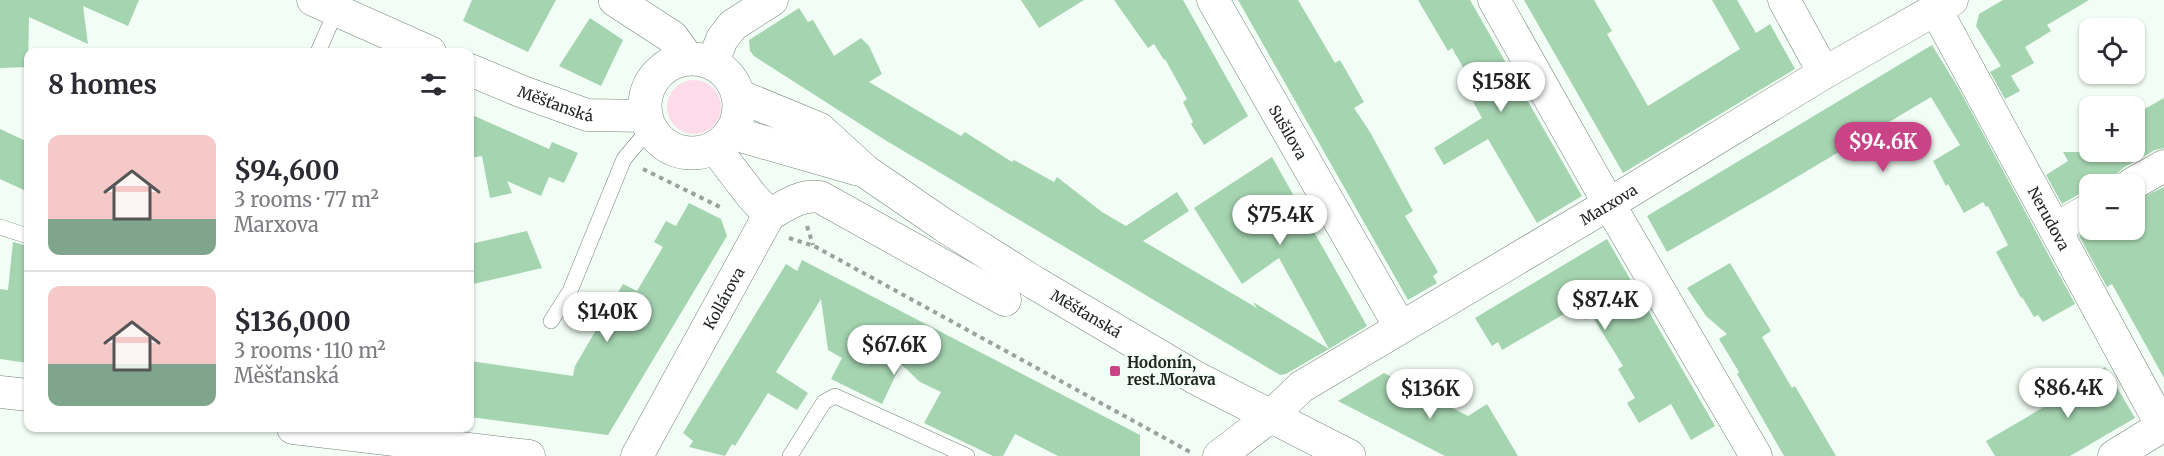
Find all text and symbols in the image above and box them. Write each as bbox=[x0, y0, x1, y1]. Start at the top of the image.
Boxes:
map controls bbox=[2079, 18, 2145, 240]
button: locate bbox=[2079, 18, 2145, 84]
pin: $158K bbox=[1459, 62, 1543, 113]
text: 8 homes bbox=[48, 68, 157, 101]
icon: filters bbox=[417, 68, 450, 101]
text: $158K bbox=[1471, 69, 1531, 94]
street label: Měšťanská bbox=[515, 81, 593, 125]
button: + bbox=[2079, 96, 2145, 162]
street label: Sušilova bbox=[1265, 101, 1312, 163]
pin: $94.6K bbox=[1834, 122, 1932, 173]
text: $94.6K bbox=[1848, 129, 1918, 154]
text: $94,600 bbox=[234, 154, 339, 187]
icon: home bbox=[96, 159, 168, 231]
button: − bbox=[2079, 174, 2145, 240]
street label: Marxova bbox=[1576, 180, 1641, 229]
street label: Nerudova bbox=[2024, 183, 2074, 253]
text: 3 rooms · 77 m² bbox=[234, 187, 379, 212]
pin: $75.4K bbox=[1231, 195, 1329, 246]
text: $75.4K bbox=[1246, 202, 1314, 227]
text: Marxova bbox=[234, 212, 319, 237]
street label: Kollárova bbox=[699, 264, 748, 333]
pin: $87.4K bbox=[1556, 280, 1654, 331]
street label: Měšťanská bbox=[1048, 285, 1125, 341]
text: $87.4K bbox=[1571, 287, 1639, 312]
pin: $140K bbox=[565, 292, 649, 343]
text: $140K bbox=[577, 299, 637, 324]
text: $136,000 bbox=[234, 305, 351, 338]
icon: home bbox=[96, 310, 168, 382]
pin: $67.6K bbox=[845, 325, 943, 376]
text: $67.6K bbox=[861, 332, 927, 357]
text: 3 rooms · 110 m² bbox=[234, 338, 386, 363]
place label: Hodonín, rest.Morava bbox=[1127, 353, 1216, 389]
text: Měšťanská bbox=[234, 363, 339, 388]
marker: Hodonín, rest.Morava bbox=[1108, 364, 1122, 378]
pin: $86.4K bbox=[2019, 368, 2117, 419]
pin: $136K bbox=[1388, 369, 1472, 420]
text: $86.4K bbox=[2033, 375, 2103, 400]
text: $136K bbox=[1400, 376, 1460, 401]

